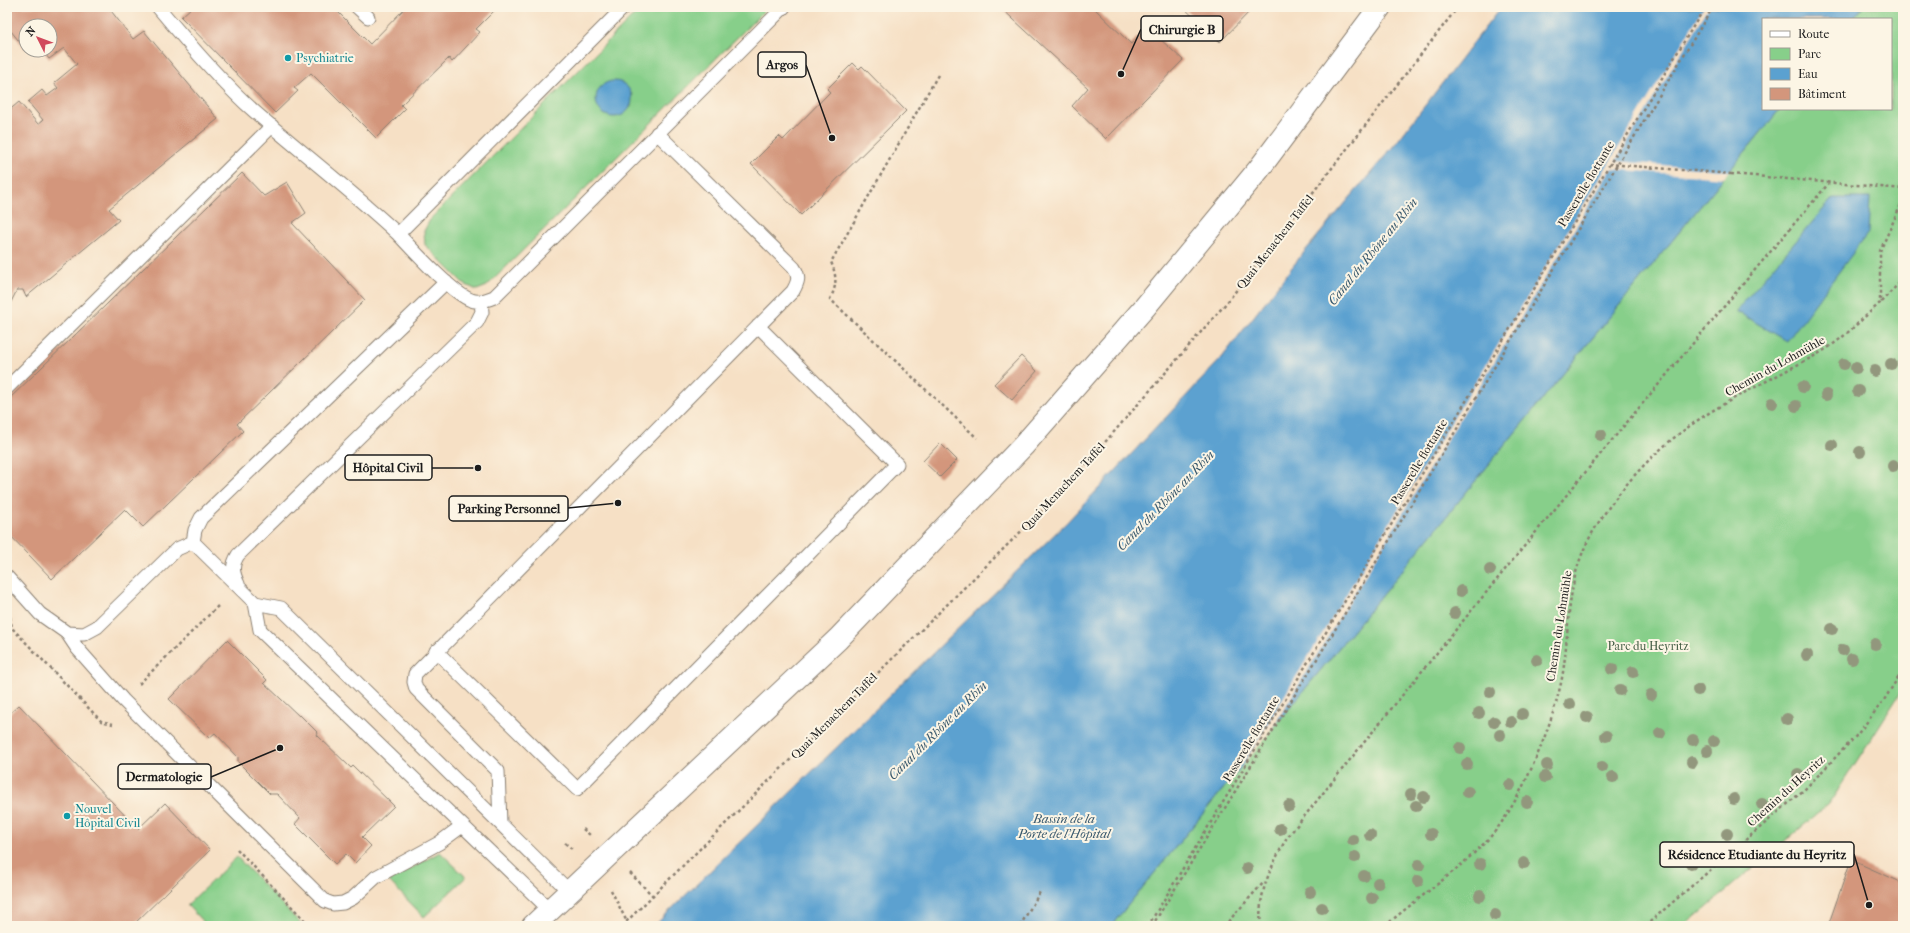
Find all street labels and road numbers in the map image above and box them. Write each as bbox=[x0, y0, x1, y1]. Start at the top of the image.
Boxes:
street label: Passerelle flottante bbox=[1555, 139, 1617, 229]
street label: Quai Menachem Taffel bbox=[1234, 191, 1317, 292]
street label: Chemin du Lohmühle bbox=[1723, 333, 1828, 399]
street label: Passerelle flottante bbox=[1388, 417, 1450, 507]
street label: Quai Menachem Taffel bbox=[1018, 439, 1108, 534]
street label: Chemin du Lohmühle bbox=[1543, 569, 1575, 683]
street label: Quai Menachem Taffel bbox=[788, 669, 881, 762]
street label: Passerelle flottante bbox=[1220, 694, 1282, 784]
street label: Chemin du Heyritz bbox=[1744, 752, 1828, 829]

